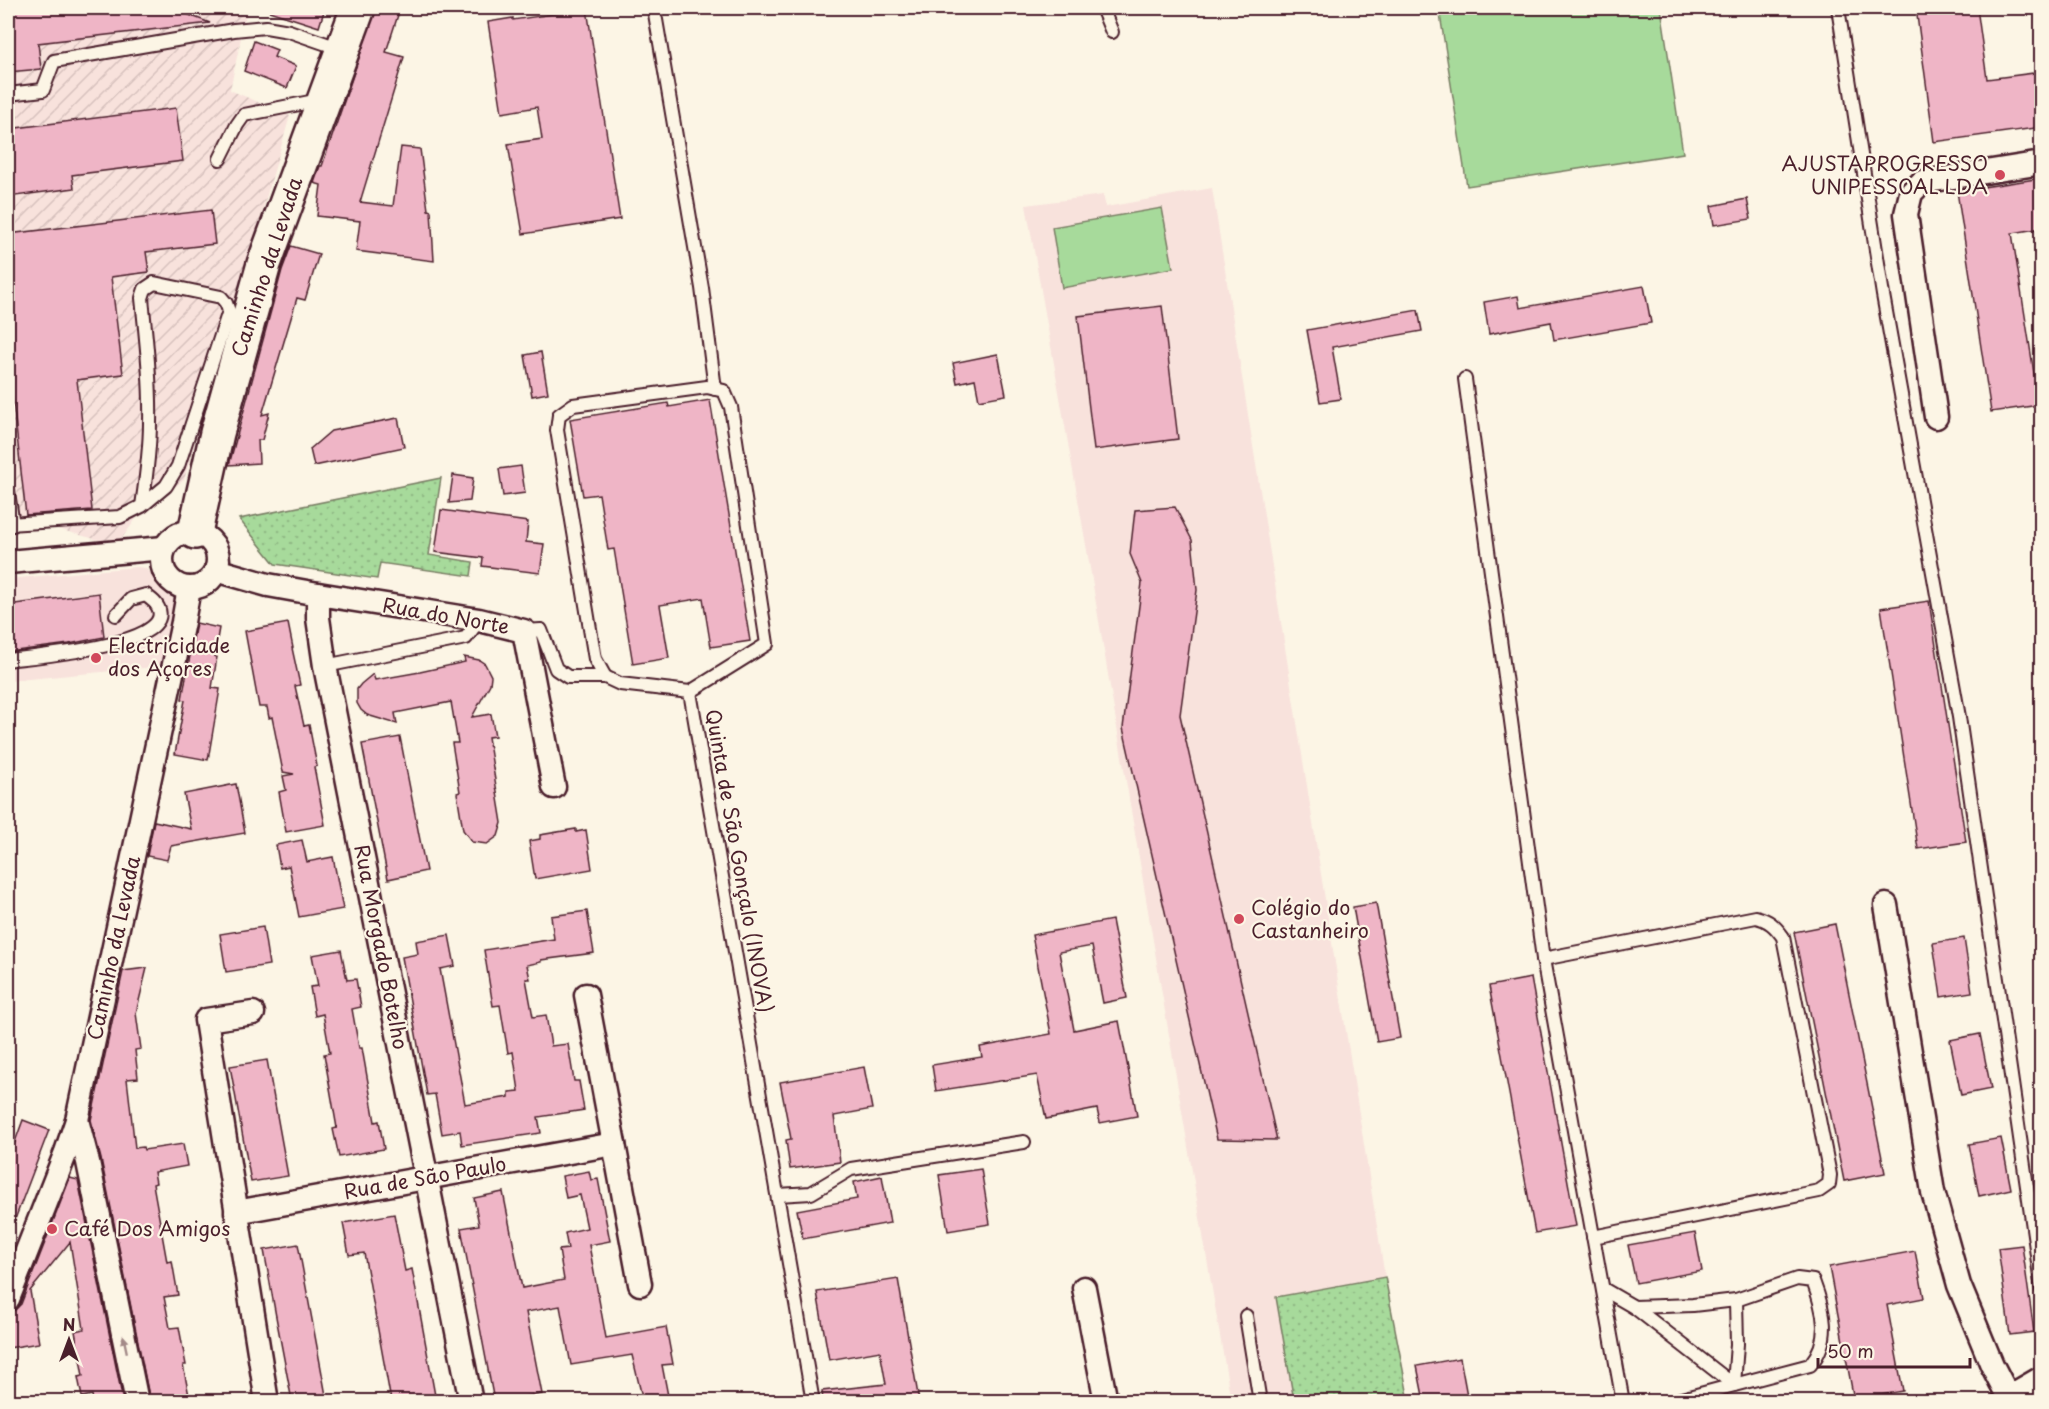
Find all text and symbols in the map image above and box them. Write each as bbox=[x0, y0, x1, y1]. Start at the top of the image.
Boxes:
place label: AJUSTAPROGRESSO UNIPESSOAL LDA bbox=[1781, 148, 1988, 201]
marker: AJUSTAPROGRESSO UNIPESSOAL LDA bbox=[1993, 168, 2007, 182]
street label: Caminho da Levada bbox=[223, 172, 309, 361]
street label: Rua do Norte bbox=[380, 589, 512, 641]
place label: Electricidade dos Açores bbox=[108, 630, 230, 683]
marker: Electricidade dos Açores bbox=[89, 651, 103, 665]
street label: Quinta de São Gonçalo (INOVA) bbox=[699, 707, 781, 1015]
street label: Rua Morgado Botelho bbox=[347, 842, 417, 1052]
street label: Caminho da Levada bbox=[79, 853, 147, 1043]
place label: Colégio do Castanheiro bbox=[1251, 892, 1369, 945]
marker: Colégio do Castanheiro bbox=[1232, 912, 1246, 926]
street label: Rua de São Paulo bbox=[341, 1148, 508, 1206]
place label: Café Dos Amigos bbox=[64, 1213, 230, 1243]
marker: Café Dos Amigos bbox=[45, 1222, 59, 1236]
north arrow bbox=[39, 1310, 99, 1370]
text: N bbox=[63, 1312, 75, 1336]
scale bar bbox=[1818, 1331, 1970, 1369]
one-way arrow bbox=[120, 1334, 129, 1353]
text: 50 m bbox=[1827, 1337, 1874, 1364]

